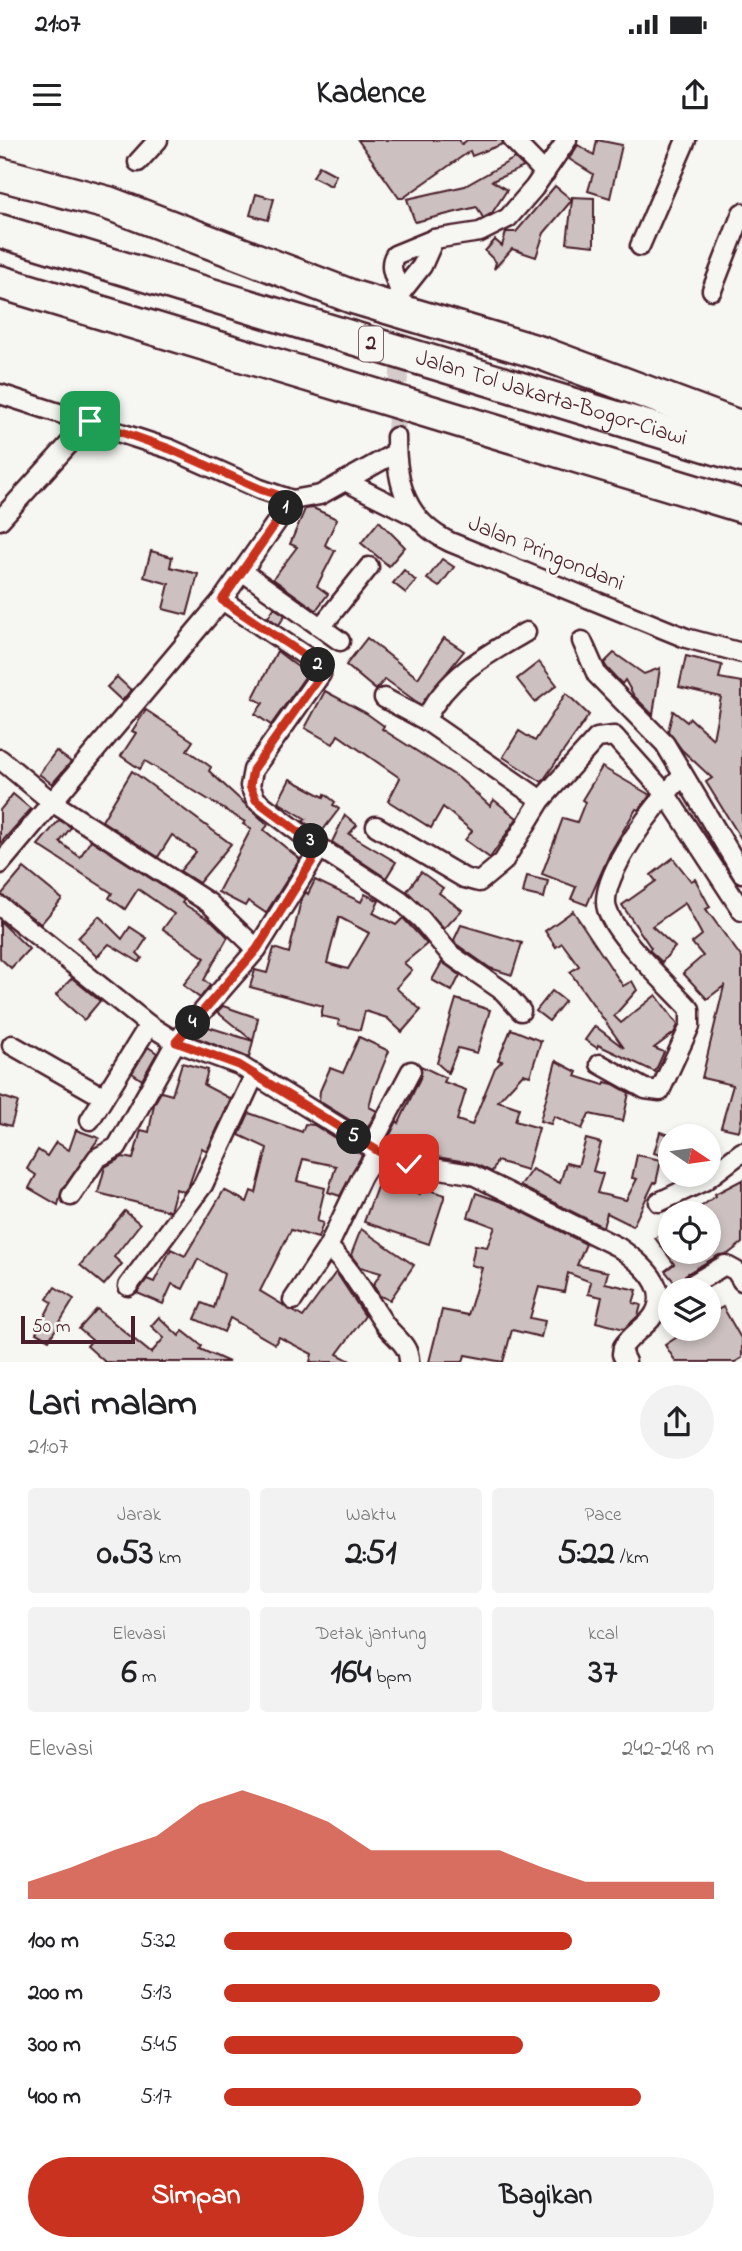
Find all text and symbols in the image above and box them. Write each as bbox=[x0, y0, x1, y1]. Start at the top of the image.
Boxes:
text: 21:07 bbox=[35, 6, 80, 44]
text: Kadence bbox=[316, 71, 426, 118]
icon: menu bbox=[28, 76, 66, 114]
icon: share bbox=[676, 76, 714, 114]
road number: 2 bbox=[359, 326, 383, 362]
street label: Jalan Tol Jakarta–Bogor–Ciawi bbox=[411, 341, 691, 455]
pin bbox=[60, 391, 120, 451]
icon: arrive bbox=[71, 402, 109, 440]
pin: 1 bbox=[268, 490, 304, 526]
text: 1 bbox=[282, 494, 289, 521]
street label: Jalan Pringondani bbox=[462, 508, 629, 601]
pin: 2 bbox=[300, 648, 336, 682]
text: 2 bbox=[313, 651, 322, 678]
pin: 3 bbox=[294, 824, 328, 858]
text: 3 bbox=[307, 827, 314, 854]
pin: 4 bbox=[176, 1006, 210, 1040]
text: 4 bbox=[189, 1009, 196, 1036]
pin: 5 bbox=[336, 1119, 372, 1154]
text: 5 bbox=[348, 1123, 359, 1150]
north arrow bbox=[658, 1124, 721, 1186]
map controls bbox=[658, 1124, 721, 1341]
pin bbox=[379, 1134, 439, 1194]
icon: check bbox=[390, 1145, 428, 1183]
button: locate bbox=[658, 1201, 721, 1264]
button: layers bbox=[658, 1278, 721, 1341]
scale bar bbox=[21, 1313, 135, 1345]
text: 50 m bbox=[32, 1314, 71, 1341]
text: Lari malam bbox=[28, 1377, 197, 1433]
button: share bbox=[640, 1385, 714, 1459]
text: 21:07 bbox=[28, 1431, 68, 1464]
text: Jarak bbox=[117, 1502, 161, 1529]
text: Waktu bbox=[346, 1502, 396, 1529]
text: Pace bbox=[584, 1502, 622, 1529]
text: 0.53 bbox=[97, 1529, 153, 1580]
text: 2:51 bbox=[345, 1529, 397, 1580]
text: 5:22 bbox=[557, 1529, 615, 1580]
text: km bbox=[153, 1545, 181, 1572]
text: /km bbox=[615, 1545, 649, 1572]
text: Elevasi bbox=[112, 1621, 166, 1648]
text: Detak jantung bbox=[316, 1621, 426, 1648]
text: kcal bbox=[588, 1621, 618, 1648]
text: 6 bbox=[122, 1648, 137, 1699]
text: 164 bbox=[331, 1648, 372, 1699]
text: 37 bbox=[589, 1648, 617, 1699]
text: m bbox=[137, 1664, 156, 1691]
text: bpm bbox=[372, 1664, 411, 1691]
text: Elevasi bbox=[28, 1733, 93, 1766]
text: 242–248 m bbox=[622, 1733, 714, 1766]
text: 100 m bbox=[28, 1925, 79, 1958]
text: 5:32 bbox=[140, 1925, 176, 1958]
text: 200 m bbox=[28, 1977, 83, 2010]
text: 5:13 bbox=[140, 1977, 172, 2010]
text: 300 m bbox=[28, 2029, 81, 2062]
text: 5:45 bbox=[140, 2029, 178, 2062]
text: 400 m bbox=[28, 2081, 81, 2114]
text: 5:17 bbox=[140, 2081, 172, 2114]
button: Simpan bbox=[28, 2157, 364, 2237]
button: Bagikan bbox=[378, 2157, 714, 2237]

